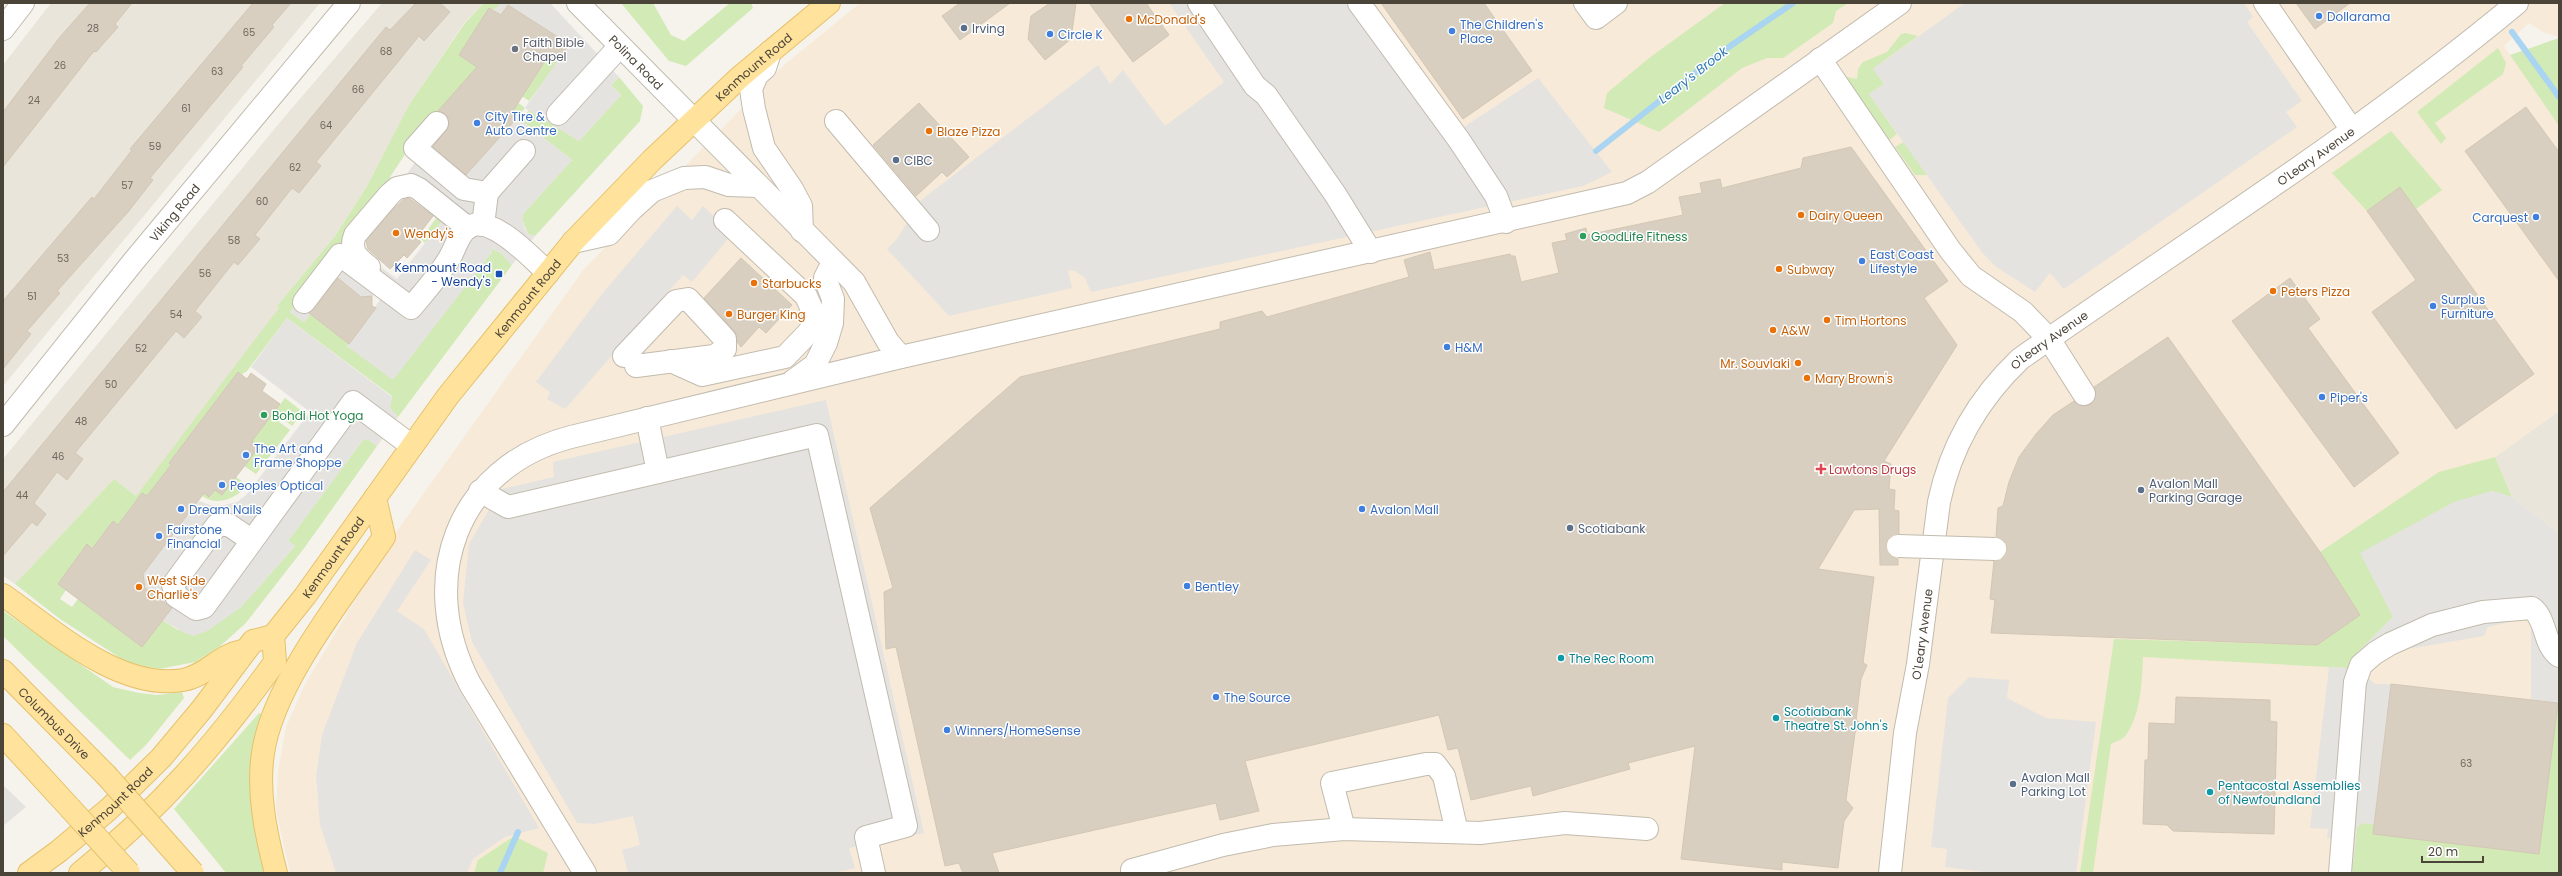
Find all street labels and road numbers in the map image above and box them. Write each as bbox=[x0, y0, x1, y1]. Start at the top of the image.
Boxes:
street label: Kenmount Road bbox=[711, 29, 796, 105]
street label: Polina Road bbox=[605, 31, 667, 93]
street label: O'Leary Avenue bbox=[2273, 122, 2358, 189]
street label: Viking Road bbox=[145, 180, 203, 245]
street label: Kenmount Road bbox=[490, 255, 564, 341]
street label: O'Leary Avenue bbox=[2006, 306, 2091, 373]
street label: Kenmount Road bbox=[298, 513, 368, 601]
street label: O'Leary Avenue bbox=[1907, 588, 1936, 681]
street label: Columbus Drive bbox=[15, 683, 94, 763]
street label: Kenmount Road bbox=[74, 762, 156, 840]

